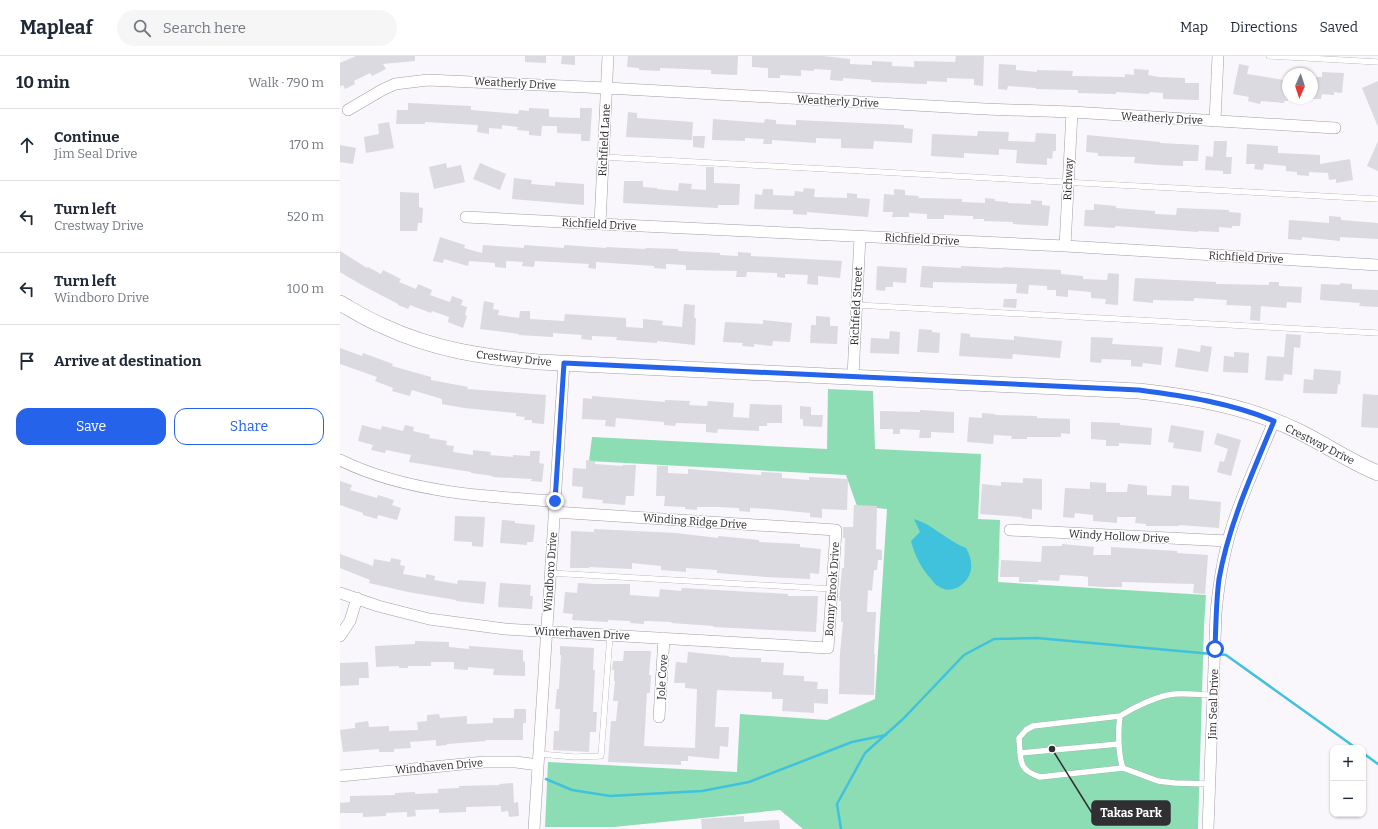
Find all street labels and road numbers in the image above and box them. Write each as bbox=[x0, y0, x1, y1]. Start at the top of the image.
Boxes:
street label: Weatherly Drive bbox=[474, 75, 556, 92]
street label: Weatherly Drive bbox=[797, 93, 879, 110]
street label: Richfield Lane bbox=[596, 103, 613, 177]
street label: Weatherly Drive bbox=[1121, 110, 1203, 127]
street label: Richway bbox=[1061, 157, 1076, 201]
street label: Richfield Drive bbox=[561, 216, 637, 233]
street label: Richfield Drive bbox=[884, 231, 960, 248]
street label: Richfield Drive bbox=[1208, 249, 1284, 266]
street label: Richfield Street bbox=[848, 266, 865, 346]
street label: Crestway Drive bbox=[476, 348, 552, 369]
street label: Crestway Drive bbox=[1283, 421, 1357, 467]
street label: Winding Ridge Drive bbox=[642, 511, 747, 532]
street label: Windy Hollow Drive bbox=[1068, 527, 1170, 546]
street label: Windboro Drive bbox=[541, 531, 560, 613]
street label: Bonny Brook Drive bbox=[823, 541, 842, 637]
street label: Winterhaven Drive bbox=[534, 624, 630, 643]
street label: Jole Cove bbox=[654, 654, 671, 701]
street label: Jim Seal Drive bbox=[1206, 669, 1221, 741]
street label: Windhaven Drive bbox=[395, 756, 483, 777]

